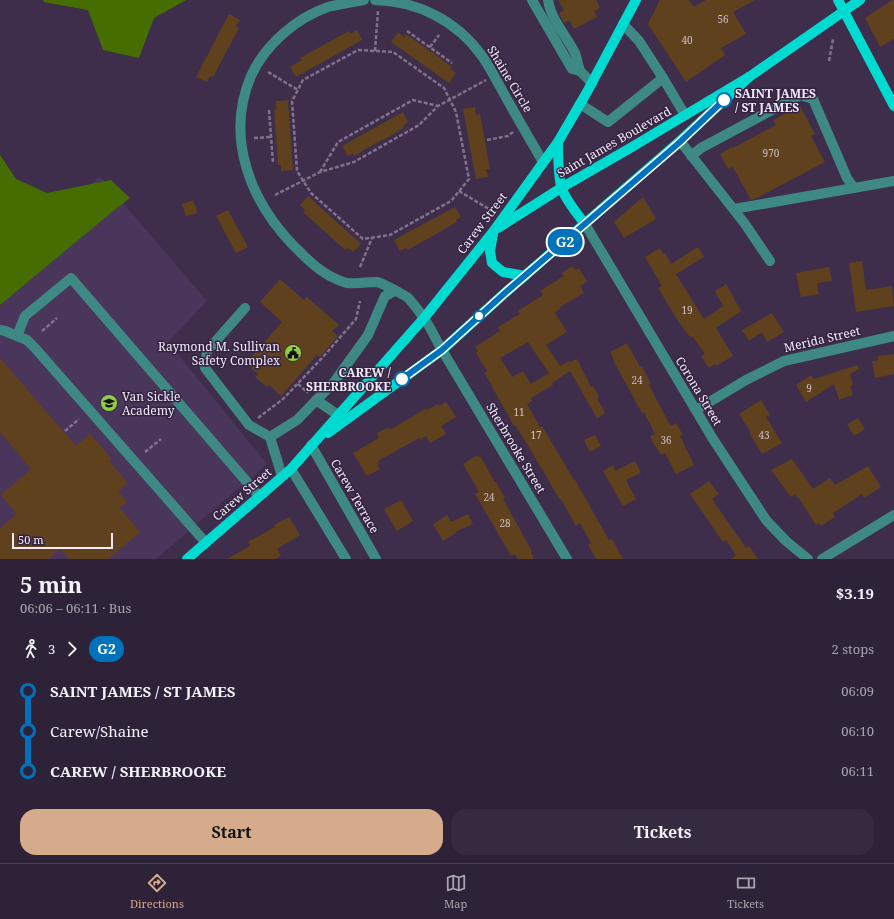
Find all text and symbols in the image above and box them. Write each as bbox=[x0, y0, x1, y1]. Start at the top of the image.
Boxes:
house number: 56 bbox=[717, 12, 729, 26]
house number: 40 bbox=[681, 33, 693, 47]
street label: Shaine Circle bbox=[483, 43, 537, 115]
place label: SAINT JAMES / ST JAMES bbox=[735, 85, 816, 116]
marker: SAINT JAMES / ST JAMES bbox=[716, 92, 732, 108]
street label: Saint James Boulevard bbox=[554, 102, 675, 182]
house number: 970 bbox=[763, 146, 780, 160]
street label: Carew Street bbox=[453, 189, 511, 257]
line badge: G2 bbox=[547, 229, 583, 255]
text: G2 bbox=[556, 232, 574, 251]
house number: 19 bbox=[681, 303, 693, 317]
unlabelled marker bbox=[473, 310, 485, 322]
street label: Merida Street bbox=[782, 322, 862, 356]
place label: Raymond M. Sullivan Safety Complex bbox=[158, 338, 280, 369]
public building icon: Raymond M. Sullivan Safety Complex bbox=[283, 343, 303, 363]
street label: Corona Street bbox=[672, 353, 726, 429]
place label: CAREW / SHERBROOKE bbox=[306, 364, 392, 395]
marker: CAREW / SHERBROOKE bbox=[394, 371, 410, 387]
house number: 24 bbox=[631, 373, 643, 387]
house number: 9 bbox=[806, 381, 812, 395]
place label: Van Sickle Academy bbox=[122, 388, 180, 419]
school or university icon: Van Sickle Academy bbox=[99, 393, 119, 413]
street label: Sherbrooke Street bbox=[482, 400, 550, 496]
house number: 11 bbox=[513, 405, 525, 419]
house number: 17 bbox=[530, 428, 542, 442]
house number: 43 bbox=[758, 428, 770, 442]
house number: 36 bbox=[660, 433, 672, 447]
street label: Carew Terrace bbox=[327, 456, 383, 536]
street label: Carew Street bbox=[209, 464, 275, 524]
house number: 24 bbox=[483, 490, 495, 504]
house number: 28 bbox=[499, 516, 511, 530]
scale bar bbox=[12, 531, 113, 550]
text: 50 m bbox=[18, 532, 44, 547]
text: 5 min bbox=[20, 569, 82, 599]
text: $3.19 bbox=[836, 583, 874, 603]
text: 06:06 – 06:11 · Bus bbox=[20, 599, 131, 617]
icon: walk bbox=[20, 638, 42, 660]
icon: forward bbox=[61, 638, 83, 660]
text: G2 bbox=[97, 639, 116, 658]
text: 3 bbox=[48, 640, 55, 658]
text: 2 stops bbox=[832, 640, 874, 658]
text: SAINT JAMES / ST JAMES bbox=[50, 681, 235, 701]
text: 06:09 bbox=[841, 682, 874, 700]
text: Carew/Shaine bbox=[50, 721, 149, 741]
text: 06:10 bbox=[841, 722, 874, 740]
text: CAREW / SHERBROOKE bbox=[50, 761, 226, 781]
text: 06:11 bbox=[841, 762, 874, 780]
button: Start bbox=[20, 809, 443, 855]
button: Tickets bbox=[451, 809, 874, 855]
tab: Directions bbox=[130, 872, 184, 911]
tab: Map bbox=[444, 872, 467, 911]
tab: Tickets bbox=[727, 872, 764, 911]

